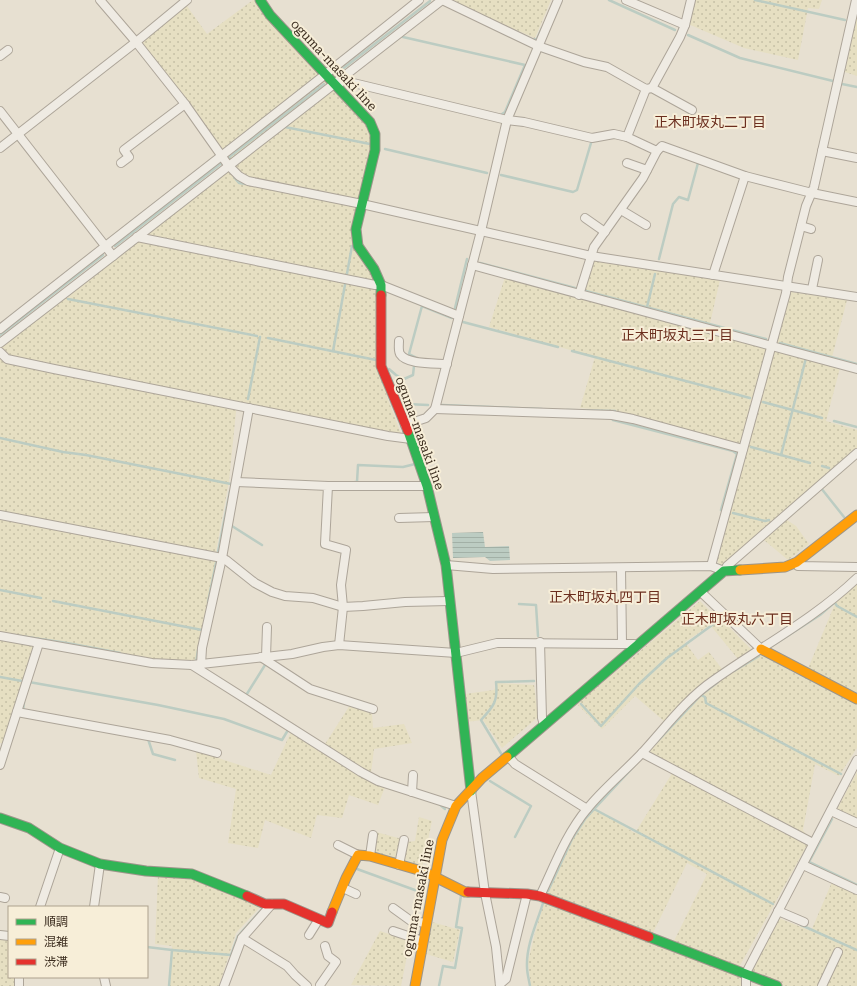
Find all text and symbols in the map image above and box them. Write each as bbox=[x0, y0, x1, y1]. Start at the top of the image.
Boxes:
street label: oguma-masaki line bbox=[288, 16, 380, 114]
district label: 正木町坂丸二丁目 bbox=[654, 114, 766, 130]
district label: 正木町坂丸三丁目 bbox=[621, 327, 733, 343]
street label: oguma-masaki line bbox=[393, 374, 447, 492]
district label: 正木町坂丸四丁目 bbox=[549, 589, 661, 605]
district label: 正木町坂丸六丁目 bbox=[681, 611, 793, 627]
street label: oguma-masaki line bbox=[399, 838, 437, 958]
legend bbox=[8, 906, 148, 978]
text: 順調 bbox=[44, 915, 68, 929]
text: 混雑 bbox=[44, 935, 68, 949]
text: 渋滞 bbox=[44, 955, 68, 969]

